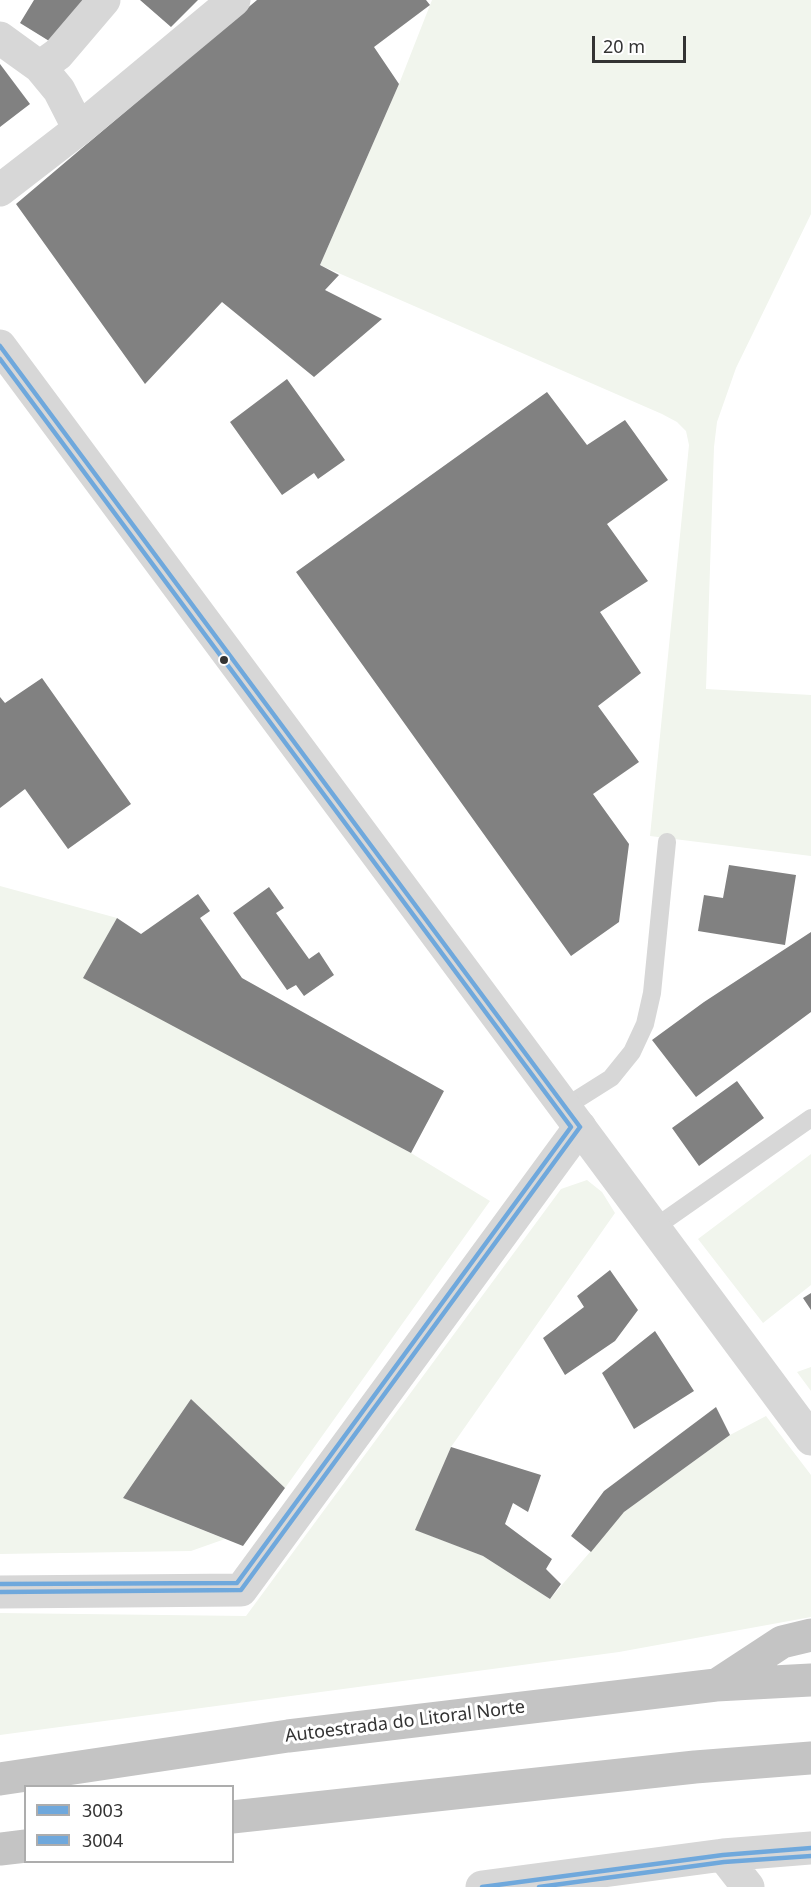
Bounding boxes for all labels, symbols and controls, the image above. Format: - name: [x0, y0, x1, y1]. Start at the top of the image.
- scale bar: [595, 24, 690, 62]
- text: 20 m: [603, 34, 645, 58]
- unlabelled marker: [218, 654, 230, 666]
- street label: Autoestrada do Litoral Norte: [284, 1697, 526, 1747]
- legend: [24, 1785, 234, 1863]
- text: 3003: [82, 1798, 123, 1822]
- text: 3004: [82, 1828, 123, 1852]

